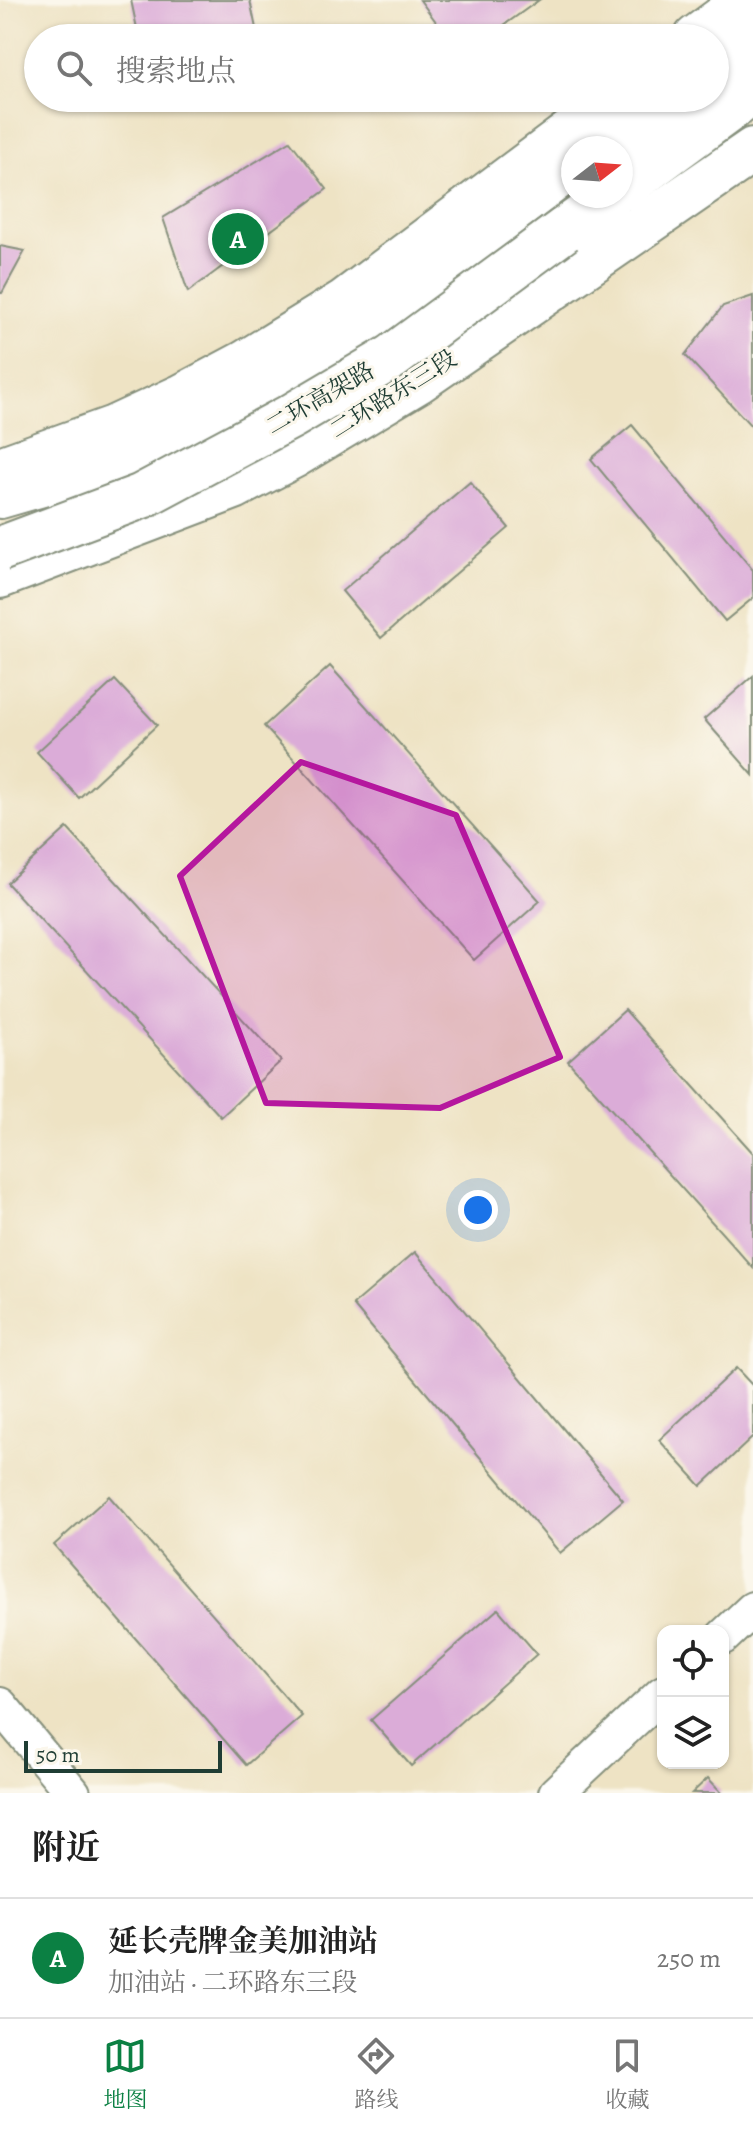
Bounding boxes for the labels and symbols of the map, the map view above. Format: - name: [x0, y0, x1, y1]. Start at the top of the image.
- north arrow: [561, 136, 633, 208]
- pin: A: [212, 209, 264, 269]
- street label: 二环路东三段: [323, 342, 463, 446]
- street label: 二环高架路: [260, 354, 380, 442]
- your location: [458, 1190, 498, 1230]
- scale bar: [24, 1737, 222, 1773]

